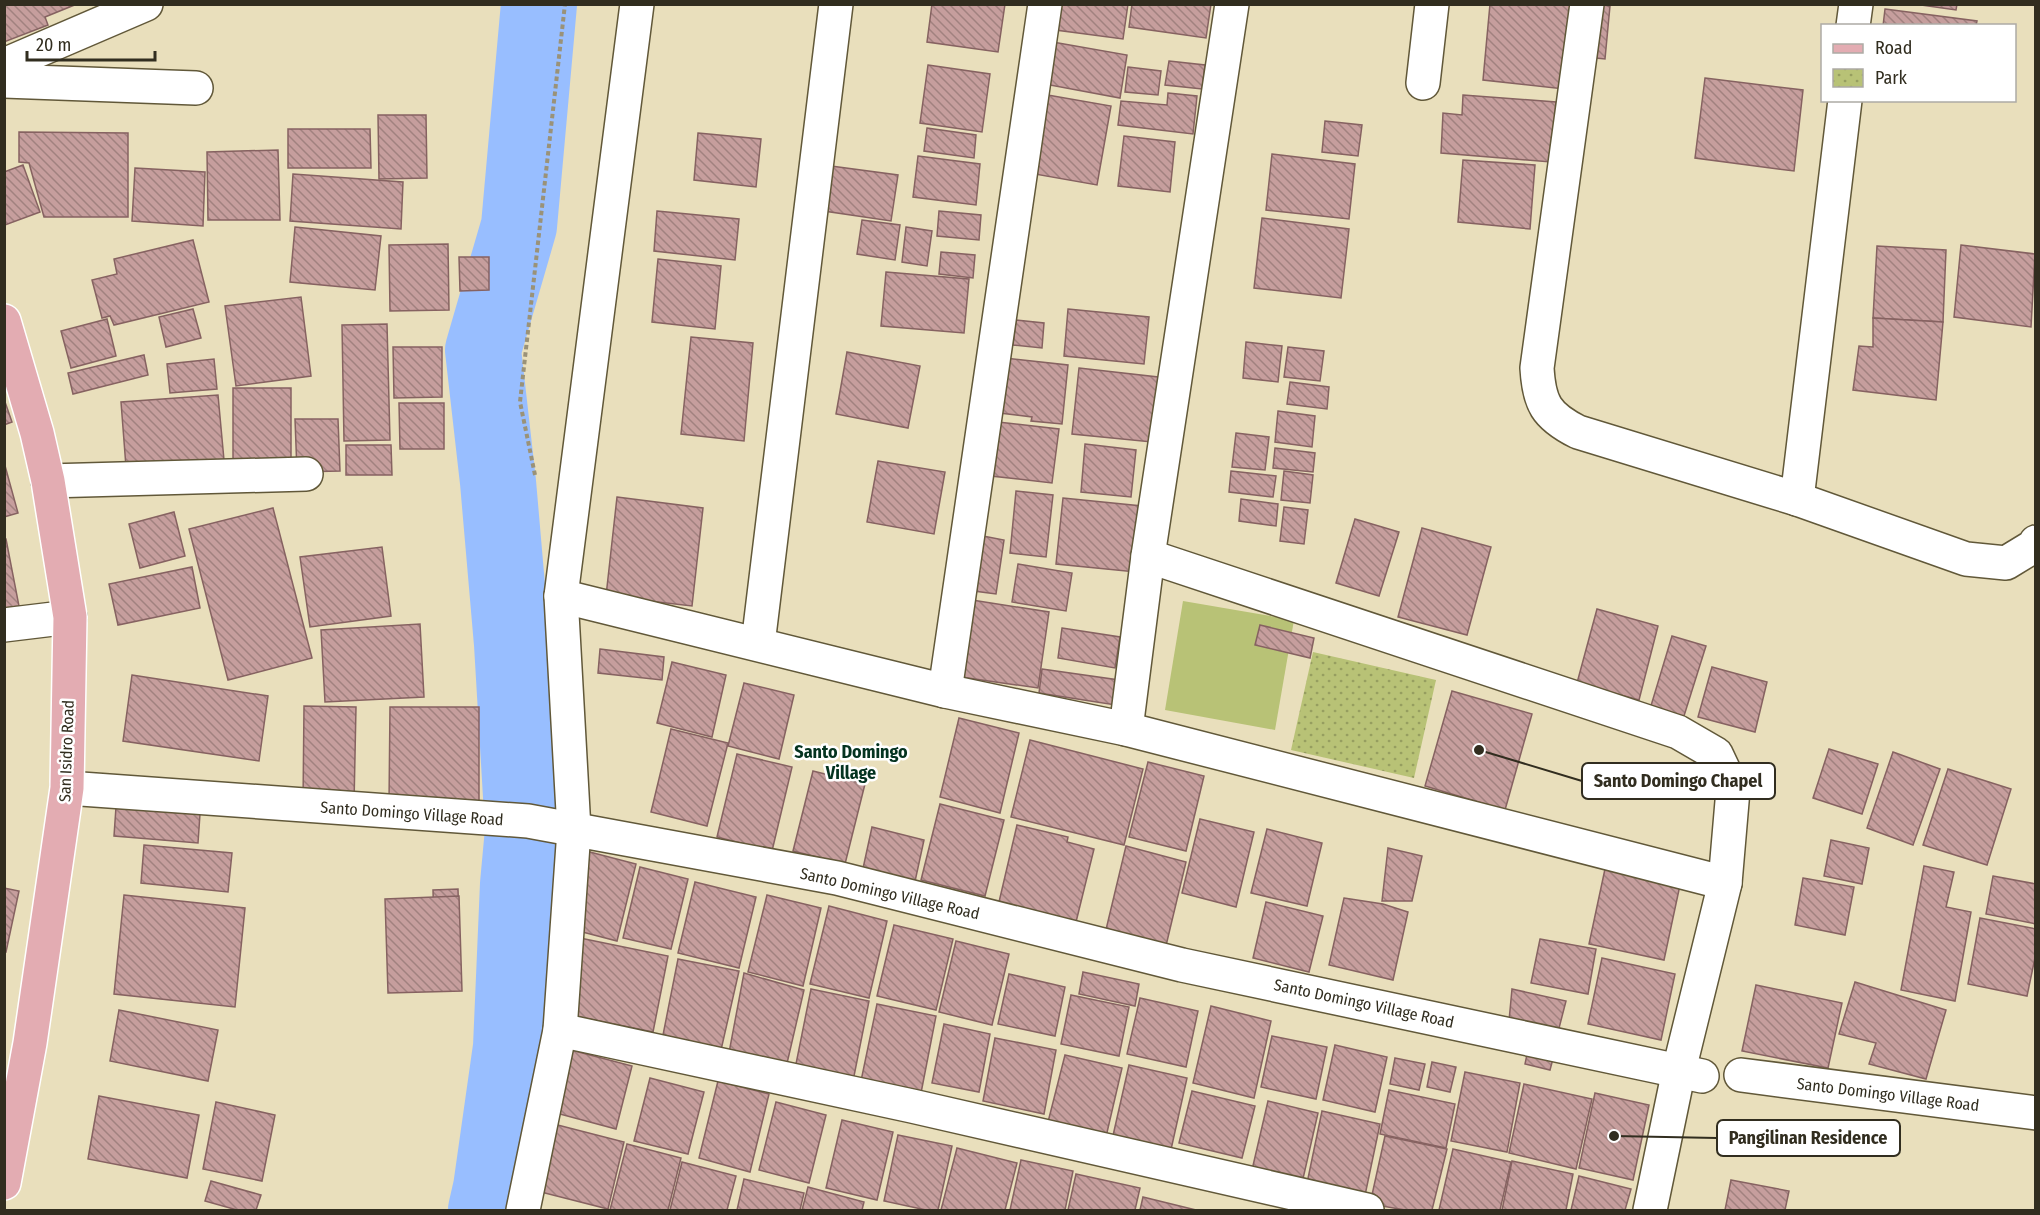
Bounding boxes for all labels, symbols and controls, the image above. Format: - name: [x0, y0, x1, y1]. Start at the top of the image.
- scale bar: [27, 24, 154, 62]
- legend: [1821, 24, 2016, 102]
- text: 20 m: [36, 34, 71, 56]
- text: Road: [1875, 37, 1912, 59]
- text: Park: [1875, 67, 1908, 89]
- street label: San Isidro Road: [55, 700, 78, 802]
- district label: Santo Domingo Village: [794, 741, 908, 784]
- callout: Santo Domingo Chapel: [1582, 763, 1775, 799]
- text: Santo Domingo Chapel: [1594, 770, 1762, 792]
- street label: Santo Domingo Village Road: [320, 798, 504, 829]
- street label: Santo Domingo Village Road: [798, 864, 981, 923]
- street label: Santo Domingo Village Road: [1272, 975, 1456, 1032]
- street label: Santo Domingo Village Road: [1796, 1074, 1980, 1115]
- callout: Pangilinan Residence: [1717, 1120, 1900, 1156]
- text: Pangilinan Residence: [1729, 1127, 1887, 1149]

